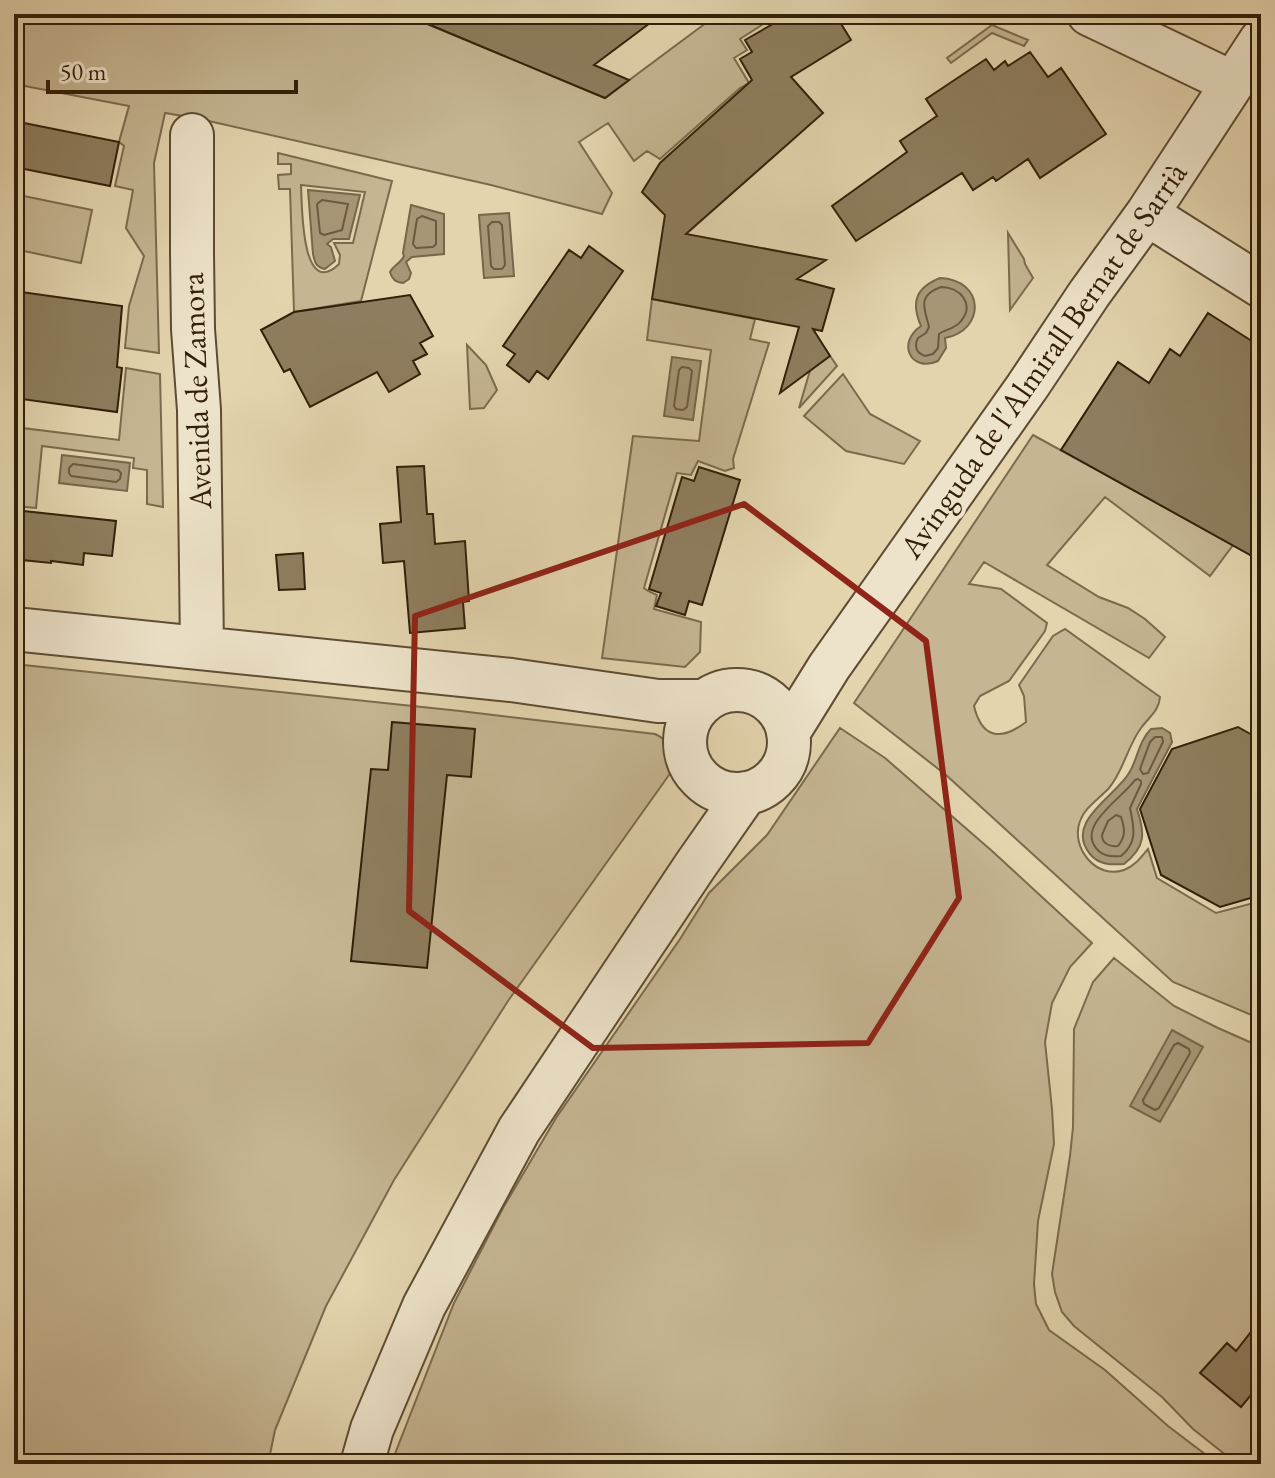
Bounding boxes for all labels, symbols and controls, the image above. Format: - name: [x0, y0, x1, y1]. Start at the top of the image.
- scale bar: [48, 44, 296, 94]
- text: 50 m: [60, 56, 107, 87]
- street label: Avinguda de l'Almirall Bernat de Sarrià: [889, 153, 1196, 567]
- street label: Avenida de Zamora: [171, 272, 221, 511]

